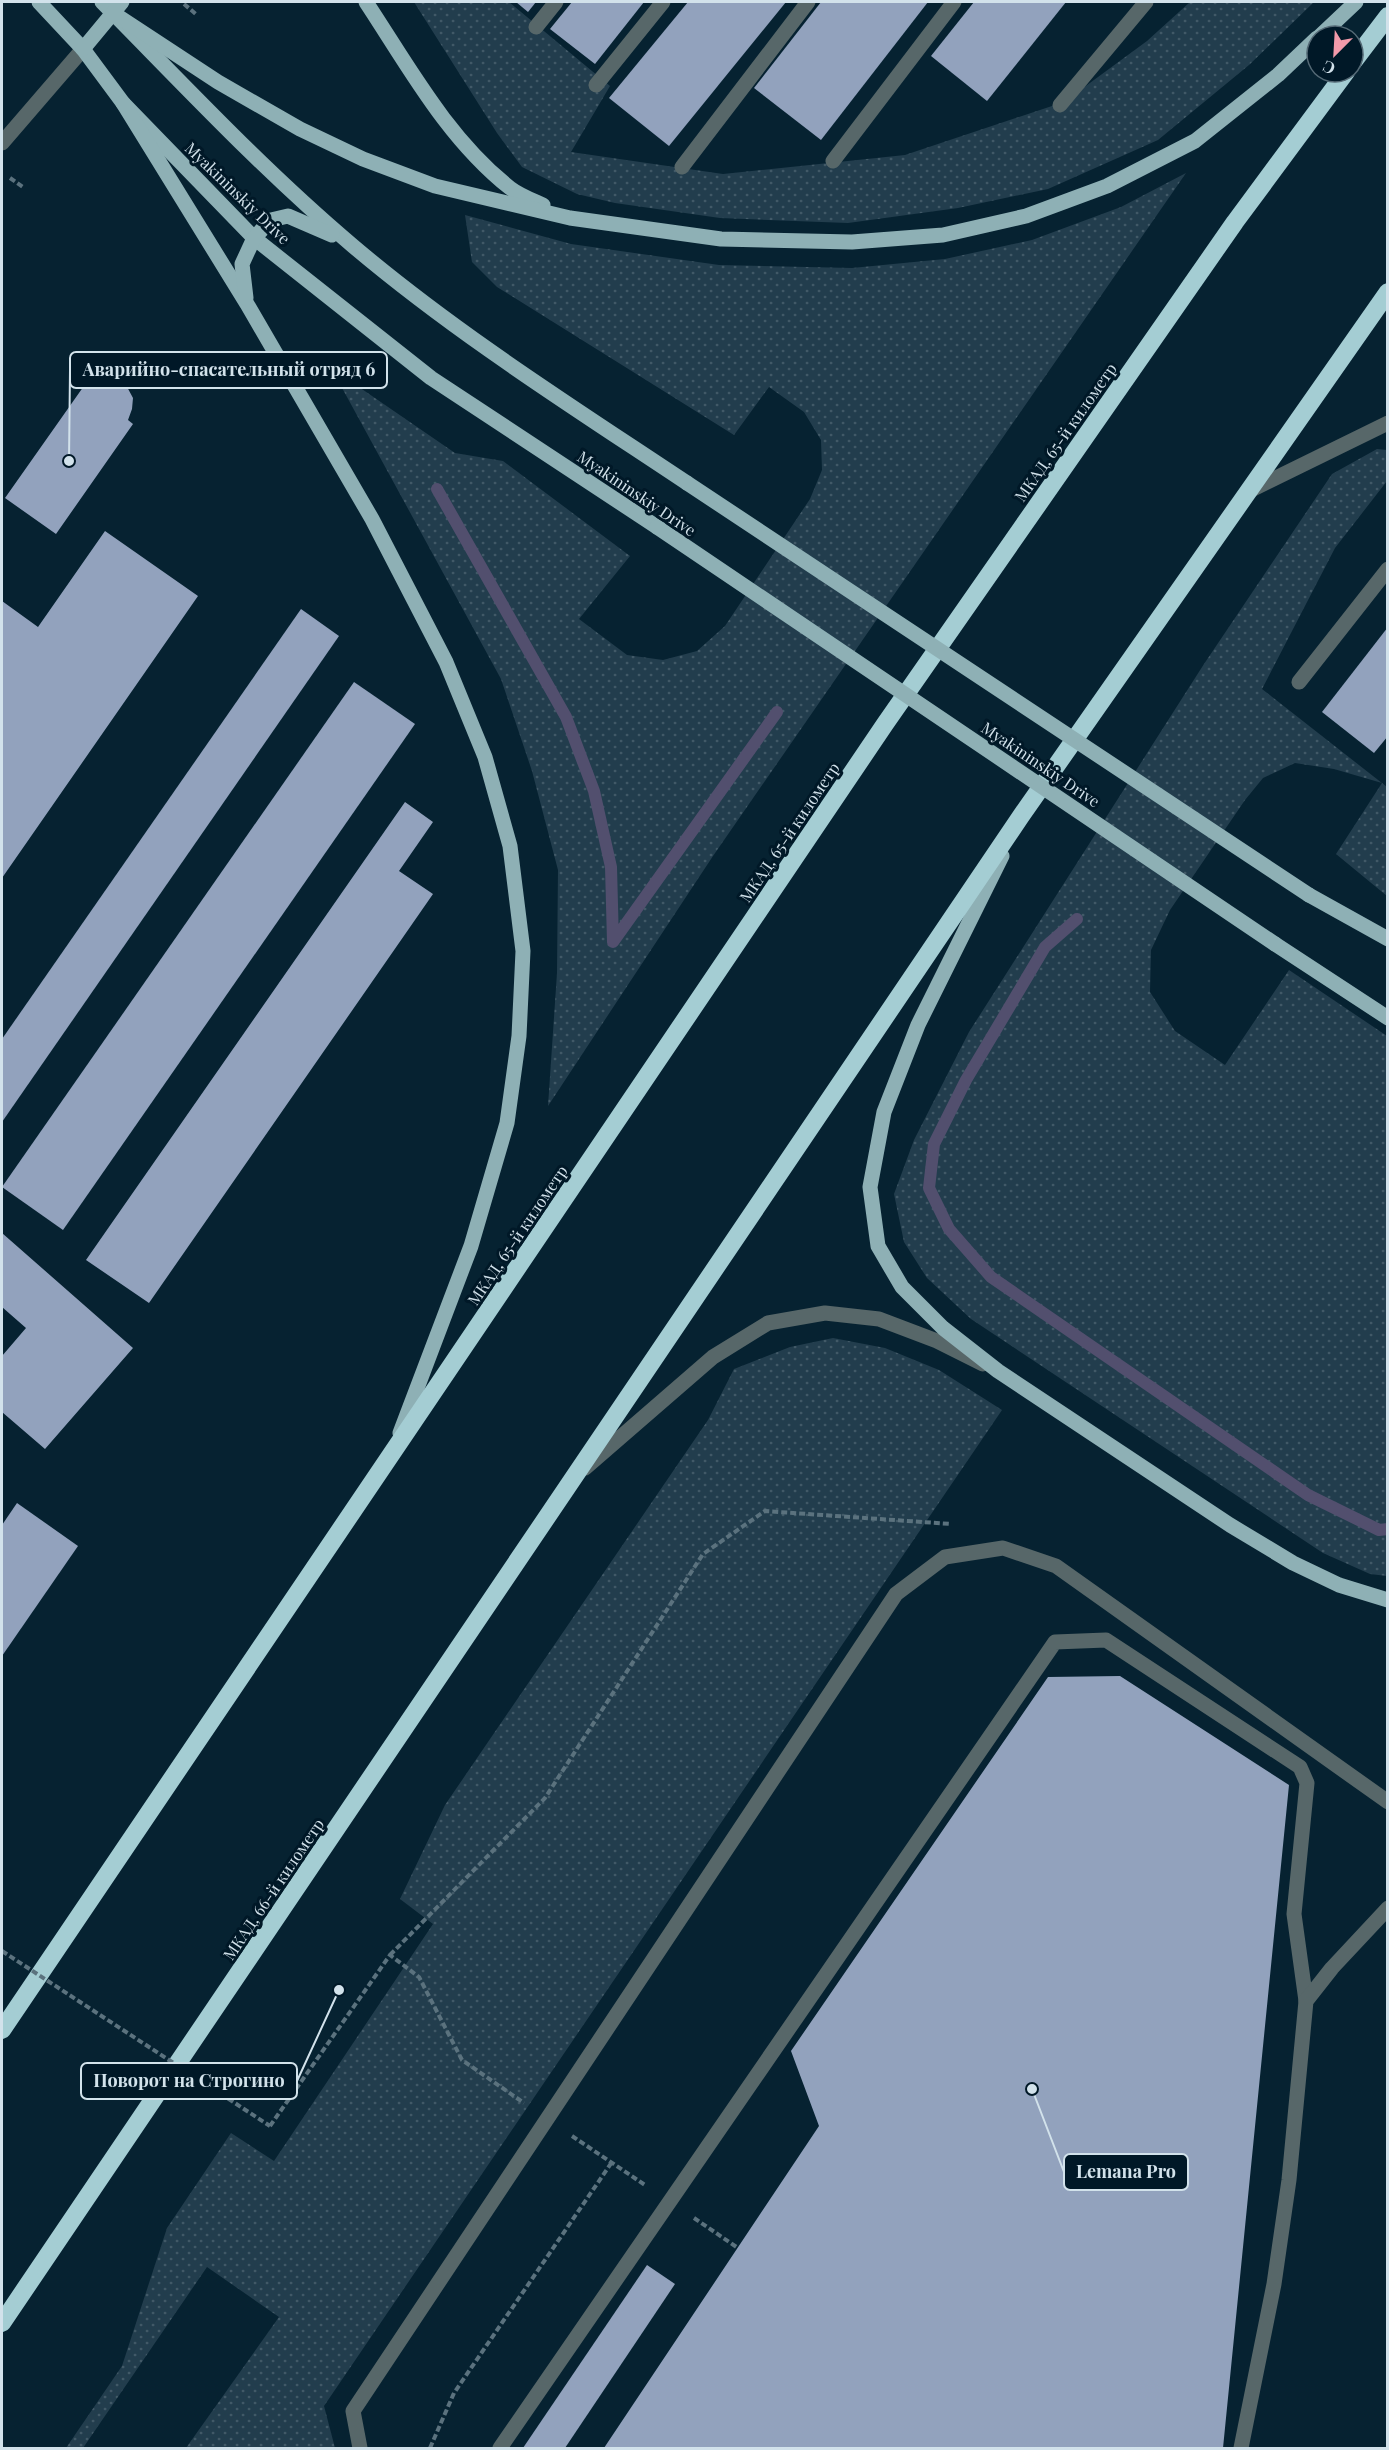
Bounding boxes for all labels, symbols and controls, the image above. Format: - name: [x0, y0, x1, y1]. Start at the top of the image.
- north arrow: [1305, 24, 1365, 84]
- text: С: [1319, 56, 1338, 80]
- street label: Myakininskiy Drive: [181, 137, 295, 249]
- callout: Аварийно-спасательный отряд 6: [70, 352, 387, 388]
- text: Аварийно-спасательный отряд 6: [82, 357, 375, 381]
- street label: МКАД, 65-й километр: [1009, 359, 1121, 505]
- street label: Myakininskiy Drive: [574, 446, 700, 540]
- street label: Myakininskiy Drive: [978, 717, 1104, 811]
- street label: МКАД, 65-й километр: [734, 758, 844, 906]
- street label: МКАД, 65-й километр: [462, 1161, 572, 1309]
- street label: МКАД, 66-й километр: [218, 1814, 328, 1964]
- callout: Поворот на Строгино: [81, 2063, 297, 2099]
- text: Поворот на Строгино: [93, 2068, 285, 2092]
- callout: Lemana Pro: [1064, 2154, 1188, 2190]
- text: Lemana Pro: [1076, 2159, 1176, 2183]

